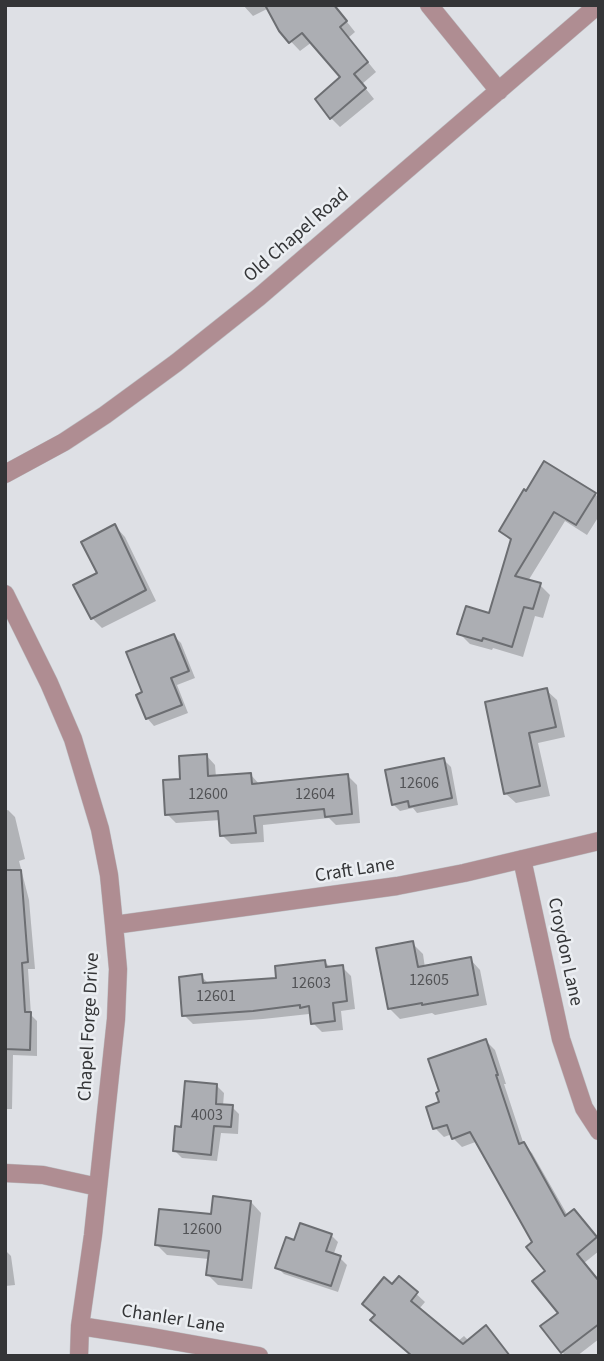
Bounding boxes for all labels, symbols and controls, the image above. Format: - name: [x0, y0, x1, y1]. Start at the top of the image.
- street label: Old Chapel Road: [240, 184, 354, 288]
- house number: 12606: [399, 774, 439, 794]
- house number: 12600: [188, 785, 228, 805]
- house number: 12604: [295, 785, 335, 805]
- street label: Craft Lane: [314, 853, 396, 889]
- street label: Croydon Lane: [541, 896, 587, 1008]
- street label: Chapel Forge Drive: [75, 952, 105, 1102]
- house number: 12605: [409, 971, 449, 991]
- house number: 12603: [291, 974, 331, 994]
- house number: 12601: [196, 987, 236, 1007]
- house number: 4003: [191, 1106, 223, 1126]
- house number: 12600: [182, 1220, 222, 1240]
- street label: Chanler Lane: [120, 1301, 226, 1339]

